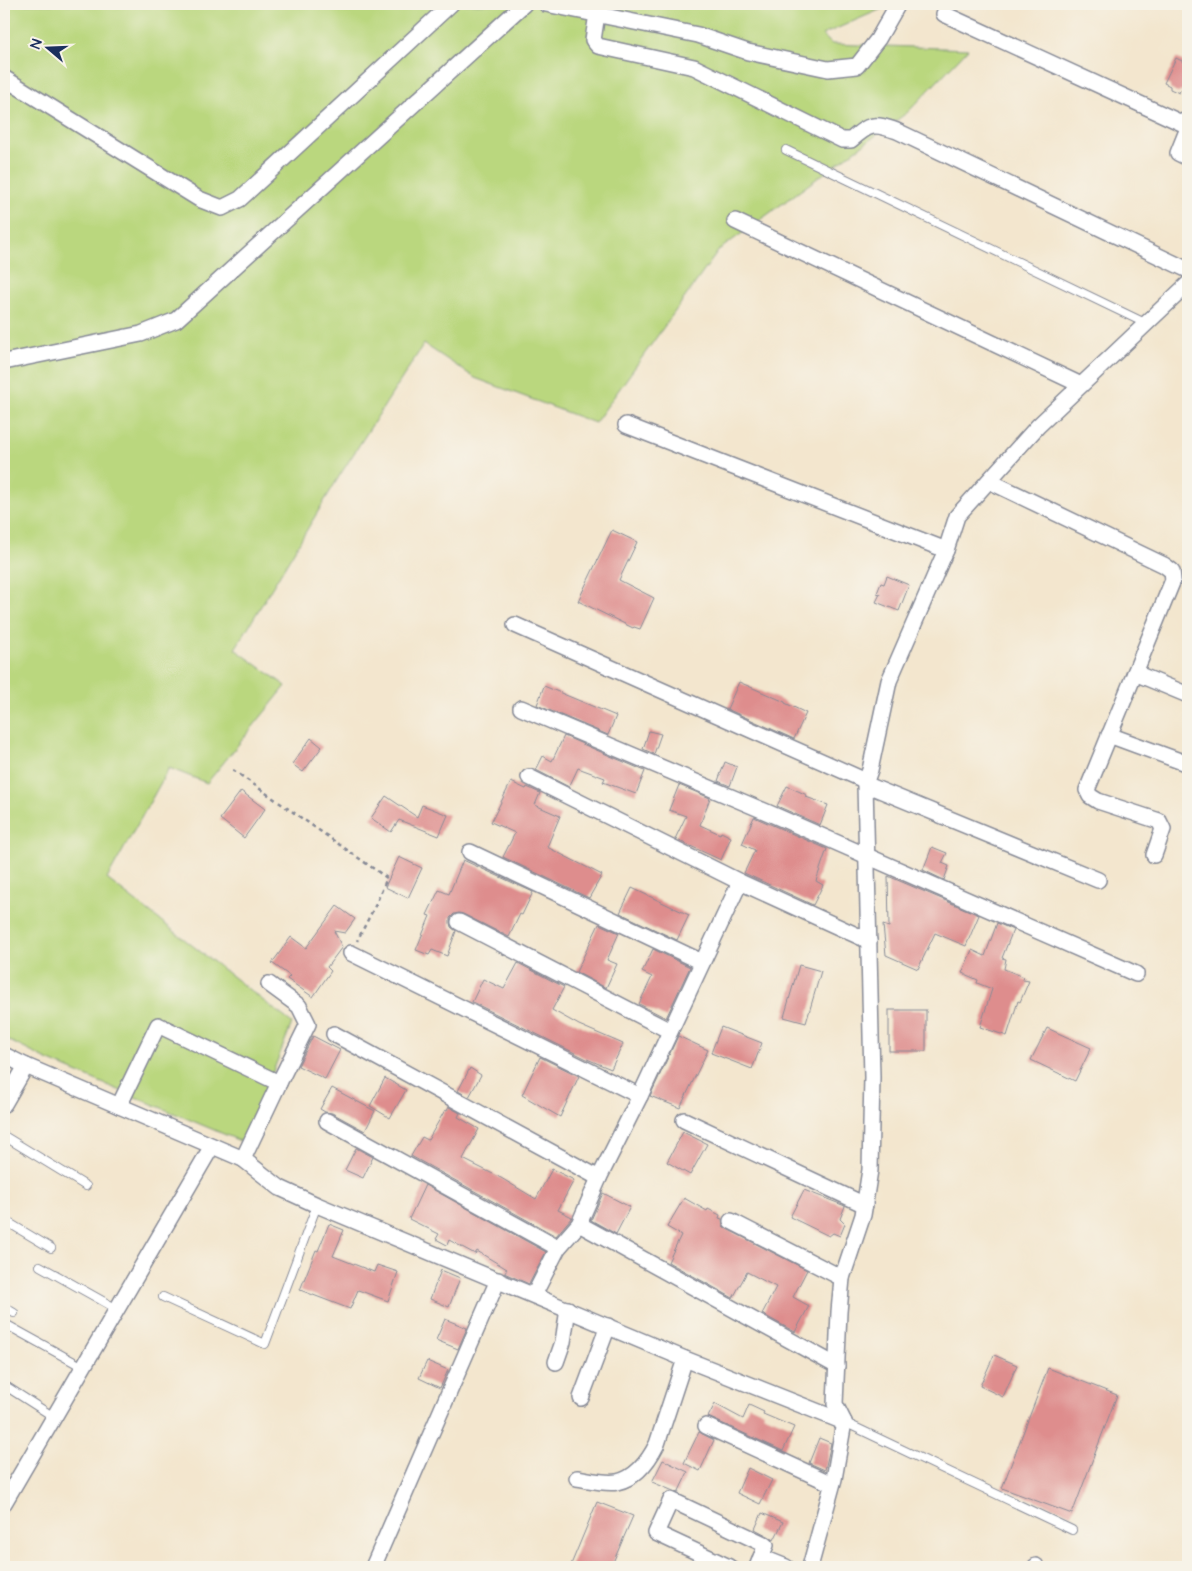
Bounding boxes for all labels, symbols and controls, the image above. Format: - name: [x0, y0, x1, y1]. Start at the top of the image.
- north arrow: [22, 22, 72, 72]
- text: N: [26, 36, 48, 52]

